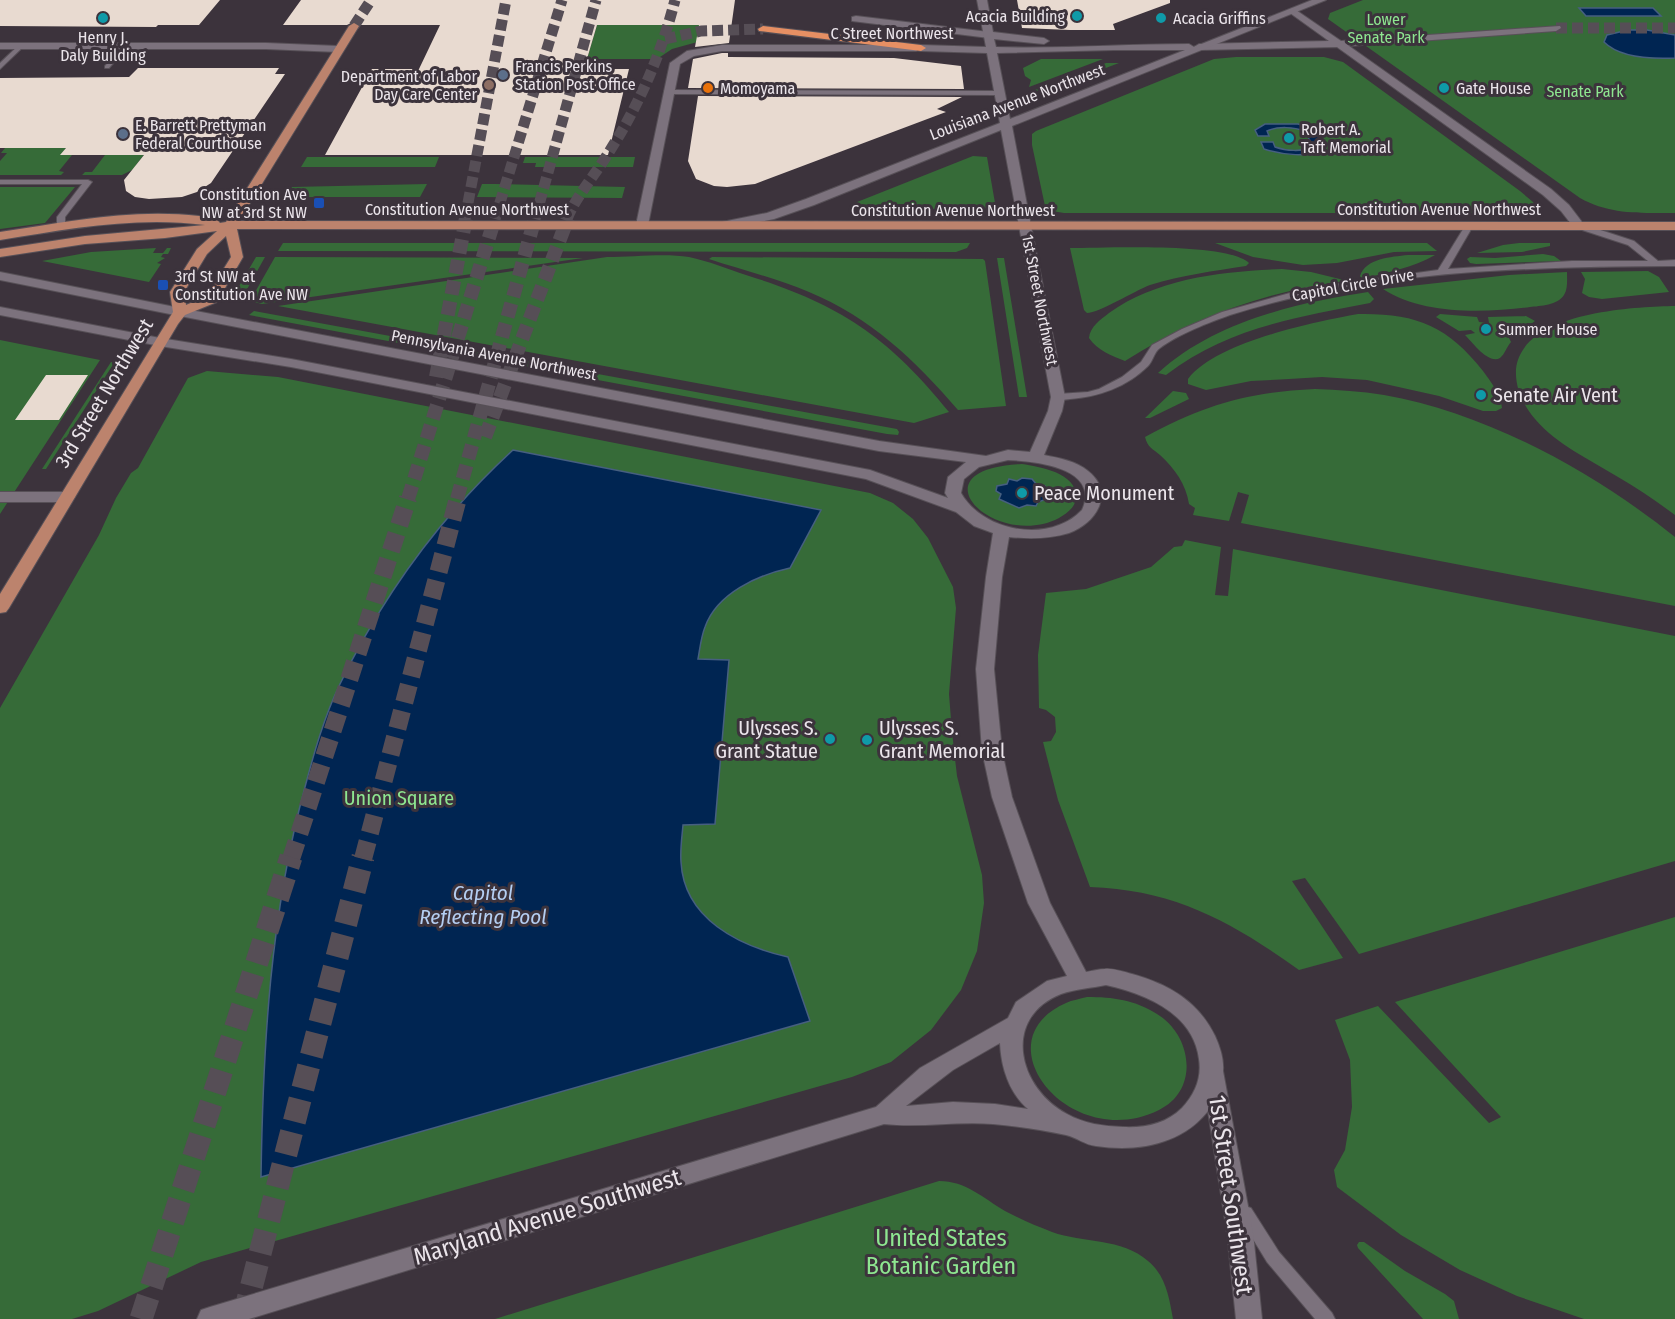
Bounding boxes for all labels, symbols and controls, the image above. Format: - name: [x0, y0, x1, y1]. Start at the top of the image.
- place label: Acacia Building: [966, 7, 1065, 26]
- marker: Acacia Building: [1070, 9, 1084, 23]
- place label: Acacia Griffins: [1173, 9, 1266, 28]
- park label: Lower Senate Park: [1347, 10, 1425, 47]
- marker: Henry J. Daly Building: [96, 11, 110, 25]
- marker: Acacia Griffins: [1154, 11, 1168, 25]
- street label: C Street Northwest: [831, 24, 954, 43]
- place label: Henry J. Daly Building: [60, 28, 146, 65]
- place label: Francis Perkins Station Post Office: [515, 57, 636, 94]
- street label: Louisiana Avenue Northwest: [927, 60, 1108, 144]
- place label: Department of Labor Day Care Center: [341, 67, 477, 104]
- marker: Francis Perkins Station Post Office: [496, 68, 510, 82]
- marker: Department of Labor Day Care Center: [482, 78, 496, 92]
- place label: Momoyama: [720, 79, 796, 98]
- place label: Gate House: [1456, 79, 1531, 98]
- marker: Momoyama: [701, 81, 715, 95]
- marker: Gate House: [1437, 81, 1451, 95]
- park label: Senate Park: [1546, 82, 1624, 101]
- place label: E. Barrett Prettyman Federal Courthouse: [135, 116, 266, 153]
- place label: Robert A. Taft Memorial: [1301, 120, 1391, 157]
- marker: E. Barrett Prettyman Federal Courthouse: [116, 127, 130, 141]
- marker: Robert A. Taft Memorial: [1282, 131, 1296, 145]
- place label: Constitution Ave NW at 3rd St NW: [199, 185, 307, 222]
- marker: Constitution Ave NW at 3rd St NW: [312, 196, 326, 210]
- street label: Constitution Avenue Northwest: [365, 200, 570, 219]
- street label: Constitution Avenue Northwest: [1337, 200, 1542, 219]
- street label: Constitution Avenue Northwest: [851, 201, 1056, 220]
- street label: 1st Street Northwest: [1018, 233, 1062, 368]
- street label: Capitol Circle Drive: [1290, 265, 1416, 305]
- place label: 3rd St NW at Constitution Ave NW: [175, 267, 308, 304]
- marker: 3rd St NW at Constitution Ave NW: [156, 278, 170, 292]
- street label: 3rd Street Northwest: [50, 314, 158, 472]
- place label: Summer House: [1498, 320, 1597, 339]
- marker: Summer House: [1479, 322, 1493, 336]
- street label: Pennsylvania Avenue Northwest: [390, 326, 599, 384]
- place label: Senate Air Vent: [1493, 383, 1618, 407]
- marker: Senate Air Vent: [1474, 388, 1488, 402]
- place label: Peace Monument: [1034, 481, 1175, 505]
- marker: Peace Monument: [1015, 486, 1029, 500]
- place label: Ulysses S. Grant Statue: [716, 716, 818, 763]
- place label: Ulysses S. Grant Memorial: [879, 716, 1005, 763]
- marker: Ulysses S. Grant Statue: [823, 732, 837, 746]
- marker: Ulysses S. Grant Memorial: [860, 733, 874, 747]
- park label: Union Square: [344, 786, 454, 810]
- water label: Capitol Reflecting Pool: [419, 880, 547, 930]
- street label: 1st Street Southwest: [1203, 1094, 1259, 1297]
- street label: Maryland Avenue Southwest: [410, 1163, 684, 1271]
- park label: United States Botanic Garden: [866, 1224, 1016, 1280]

